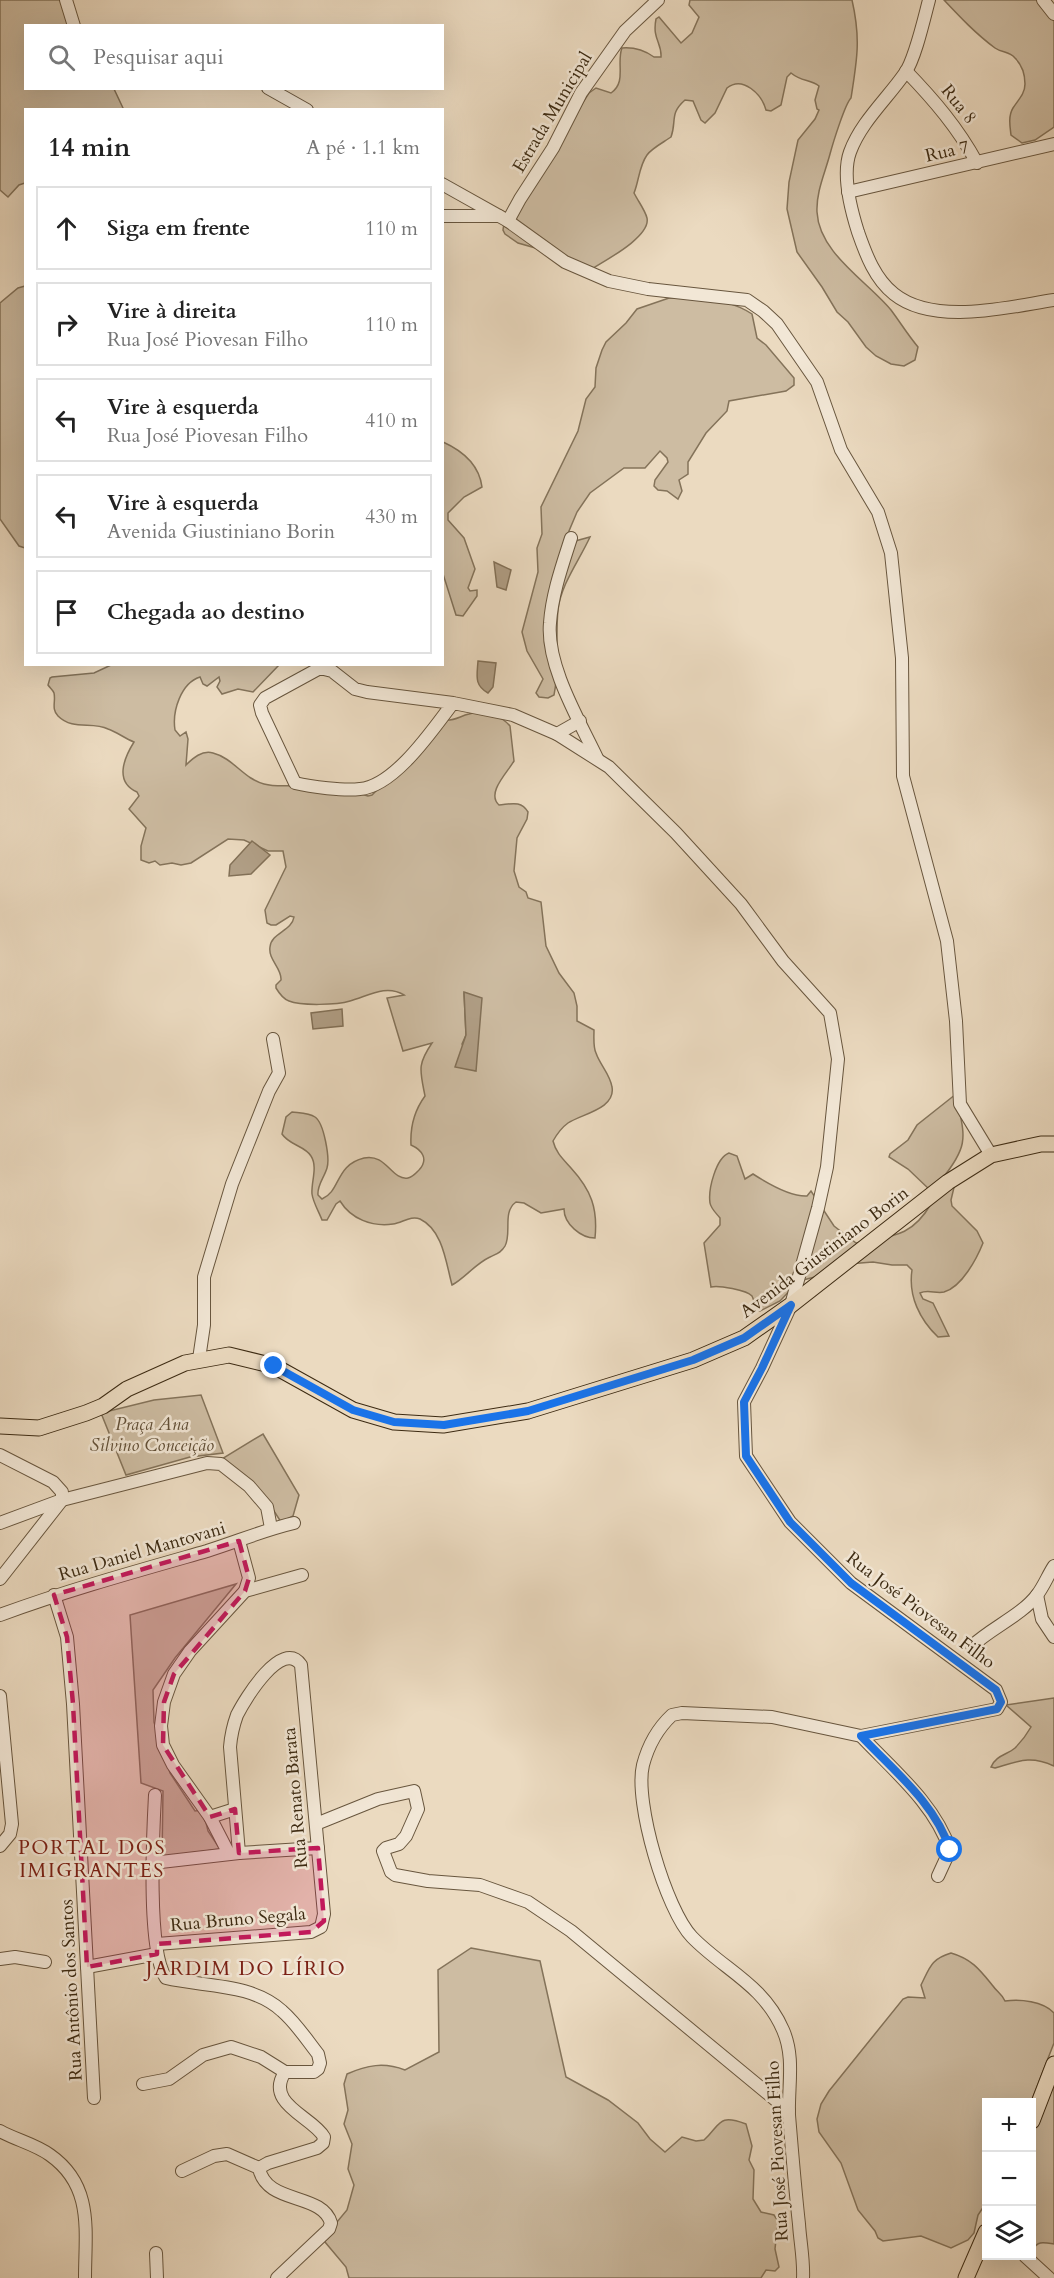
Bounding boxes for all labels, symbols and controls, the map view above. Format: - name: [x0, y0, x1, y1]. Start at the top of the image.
- search box: [24, 24, 444, 90]
- icon: search: [45, 41, 78, 74]
- text: Pesquisar aqui: [93, 42, 224, 72]
- street label: Estrada Municipal: [507, 47, 599, 177]
- street label: Rua 8: [935, 79, 982, 129]
- text: 14 min: [48, 130, 131, 165]
- text: A pé · 1.1 km: [306, 134, 420, 161]
- street label: Rua 7: [923, 134, 971, 169]
- icon: ahead: [50, 212, 83, 245]
- text: Siga em frente: [107, 213, 250, 243]
- text: 110 m: [365, 215, 418, 242]
- text: Vire à direita: [107, 296, 237, 326]
- icon: right: [50, 308, 83, 341]
- text: 110 m: [365, 311, 418, 338]
- text: Rua José Piovesan Filho: [107, 326, 308, 353]
- text: Vire à esquerda: [107, 392, 259, 422]
- icon: left: [50, 404, 83, 437]
- text: 410 m: [365, 407, 418, 434]
- text: Rua José Piovesan Filho: [107, 422, 308, 449]
- text: Vire à esquerda: [107, 488, 259, 518]
- icon: left: [50, 500, 83, 533]
- text: 430 m: [365, 503, 418, 530]
- text: Avenida Giustiniano Borin: [107, 518, 335, 545]
- icon: arrive: [50, 596, 83, 629]
- text: Chegada ao destino: [107, 597, 305, 627]
- street label: Avenida Giustiniano Borin: [735, 1180, 914, 1324]
- route end: [260, 1352, 286, 1378]
- park label: Praça Ana Silvino Conceição: [90, 1412, 214, 1458]
- street label: Rua Daniel Mantovani: [56, 1516, 229, 1587]
- street label: Rua José Piovesan Filho: [841, 1546, 1001, 1675]
- street label: Rua Renato Barata: [277, 1726, 314, 1870]
- district label: PORTAL DOS IMIGRANTES: [18, 1834, 166, 1884]
- route start: [936, 1836, 962, 1862]
- street label: Rua Antônio dos Santos: [54, 1898, 89, 2081]
- street label: Rua Bruno Segala: [169, 1901, 307, 1938]
- district label: JARDIM DO LÍRIO: [143, 1955, 346, 1982]
- street label: Rua José Piovesan Filho: [760, 2060, 795, 2242]
- map controls: [982, 2098, 1036, 2260]
- button: +: [982, 2098, 1036, 2152]
- button: −: [982, 2152, 1036, 2206]
- button: layers: [982, 2206, 1036, 2260]

